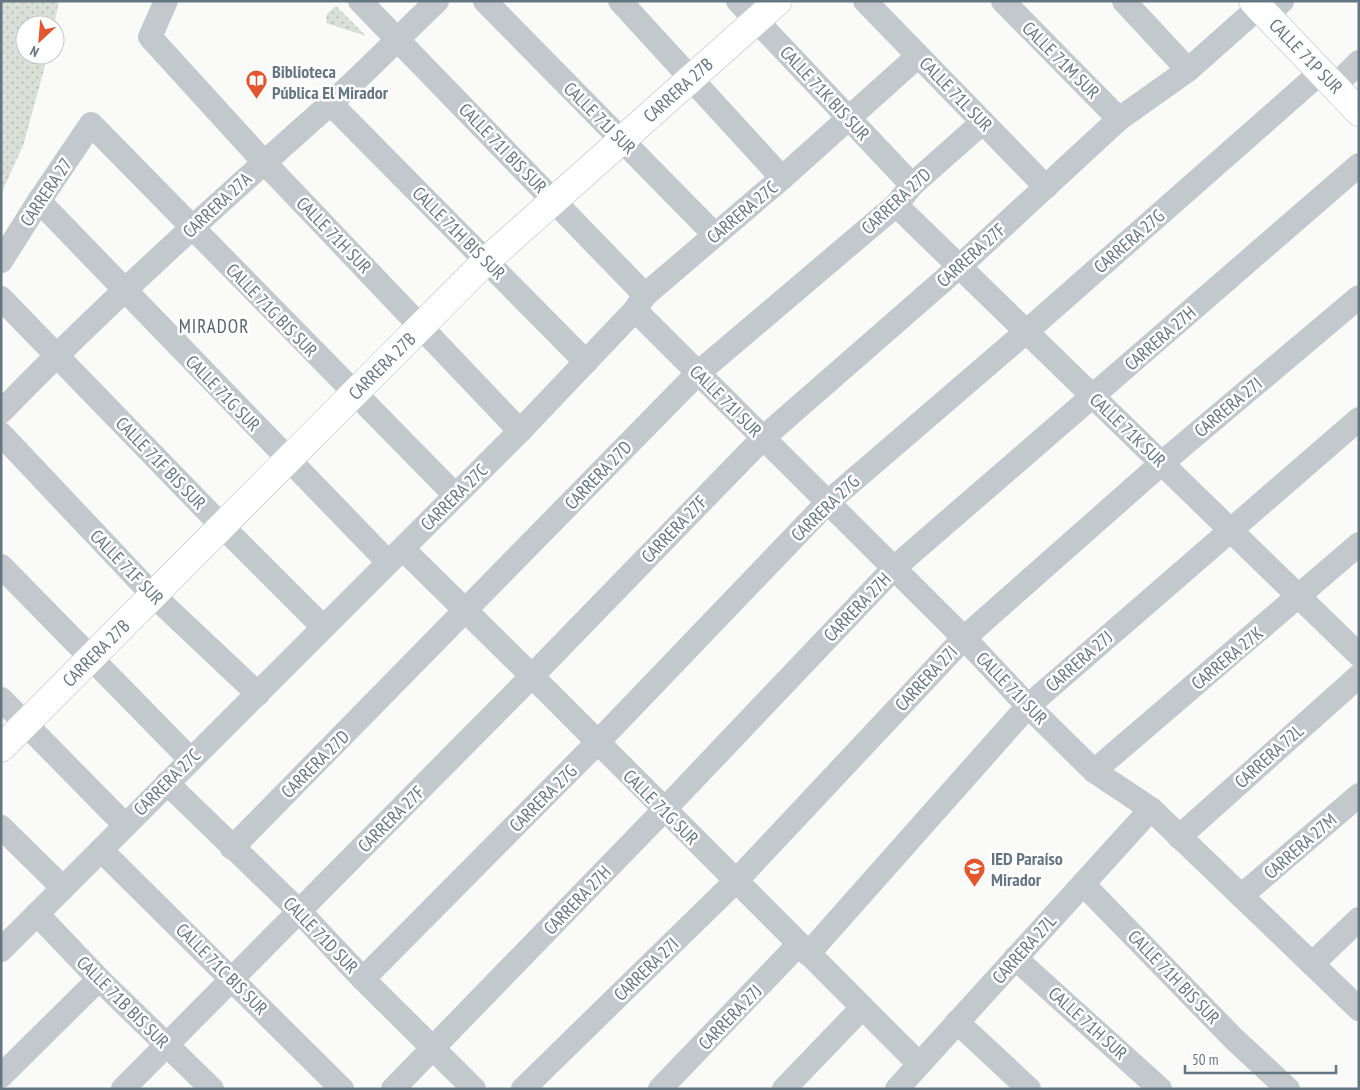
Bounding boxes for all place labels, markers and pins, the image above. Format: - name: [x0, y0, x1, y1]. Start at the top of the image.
- place label: Biblioteca Pública El Mirador: [272, 60, 389, 104]
- library icon: Biblioteca Pública El Mirador: [244, 69, 268, 100]
- place label: IED Paraíso Mirador: [991, 847, 1063, 891]
- school or university icon: IED Paraíso Mirador: [963, 856, 987, 887]

